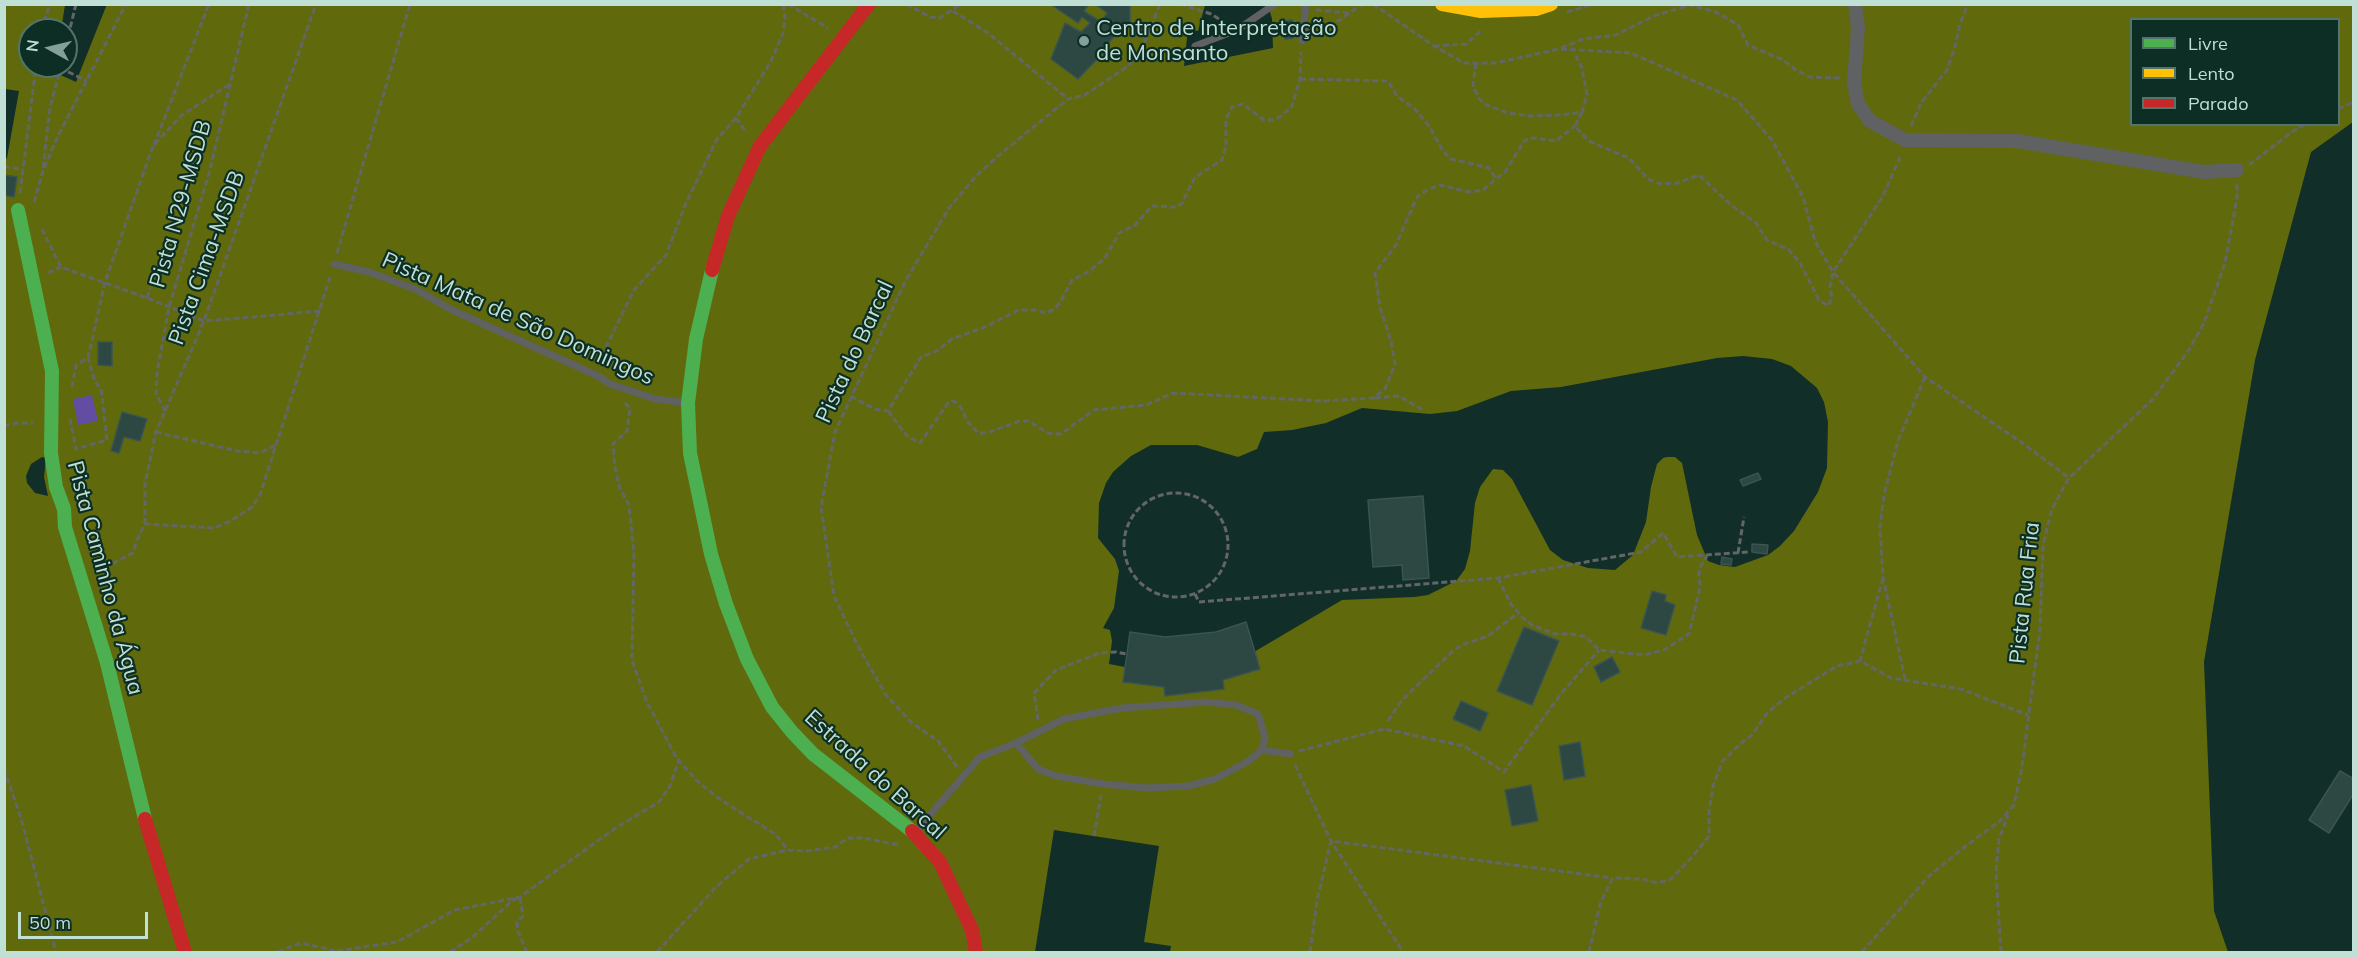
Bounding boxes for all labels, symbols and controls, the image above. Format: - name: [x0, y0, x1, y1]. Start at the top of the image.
- place label: Centro de Interpretação de Monsanto: [1096, 15, 1337, 66]
- north arrow: [18, 18, 78, 78]
- legend: [2130, 18, 2340, 126]
- text: Livre: [2188, 32, 2228, 55]
- marker: Centro de Interpretação de Monsanto: [1077, 34, 1091, 48]
- text: N: [21, 38, 43, 53]
- text: Lento: [2188, 62, 2235, 85]
- text: Parado: [2188, 92, 2248, 115]
- street label: Pista N29-MSDB: [144, 117, 218, 291]
- street label: Pista Cima-MSDB: [163, 167, 251, 349]
- street label: Pista Mata de São Domingos: [378, 247, 658, 391]
- street label: Pista do Barcal: [811, 277, 899, 427]
- street label: Pista Caminho da Água: [61, 458, 149, 698]
- street label: Pista Rua Fria: [2004, 521, 2046, 665]
- street label: Estrada do Barcal: [799, 705, 951, 845]
- scale bar: [21, 900, 152, 938]
- text: 50 m: [29, 911, 71, 934]

